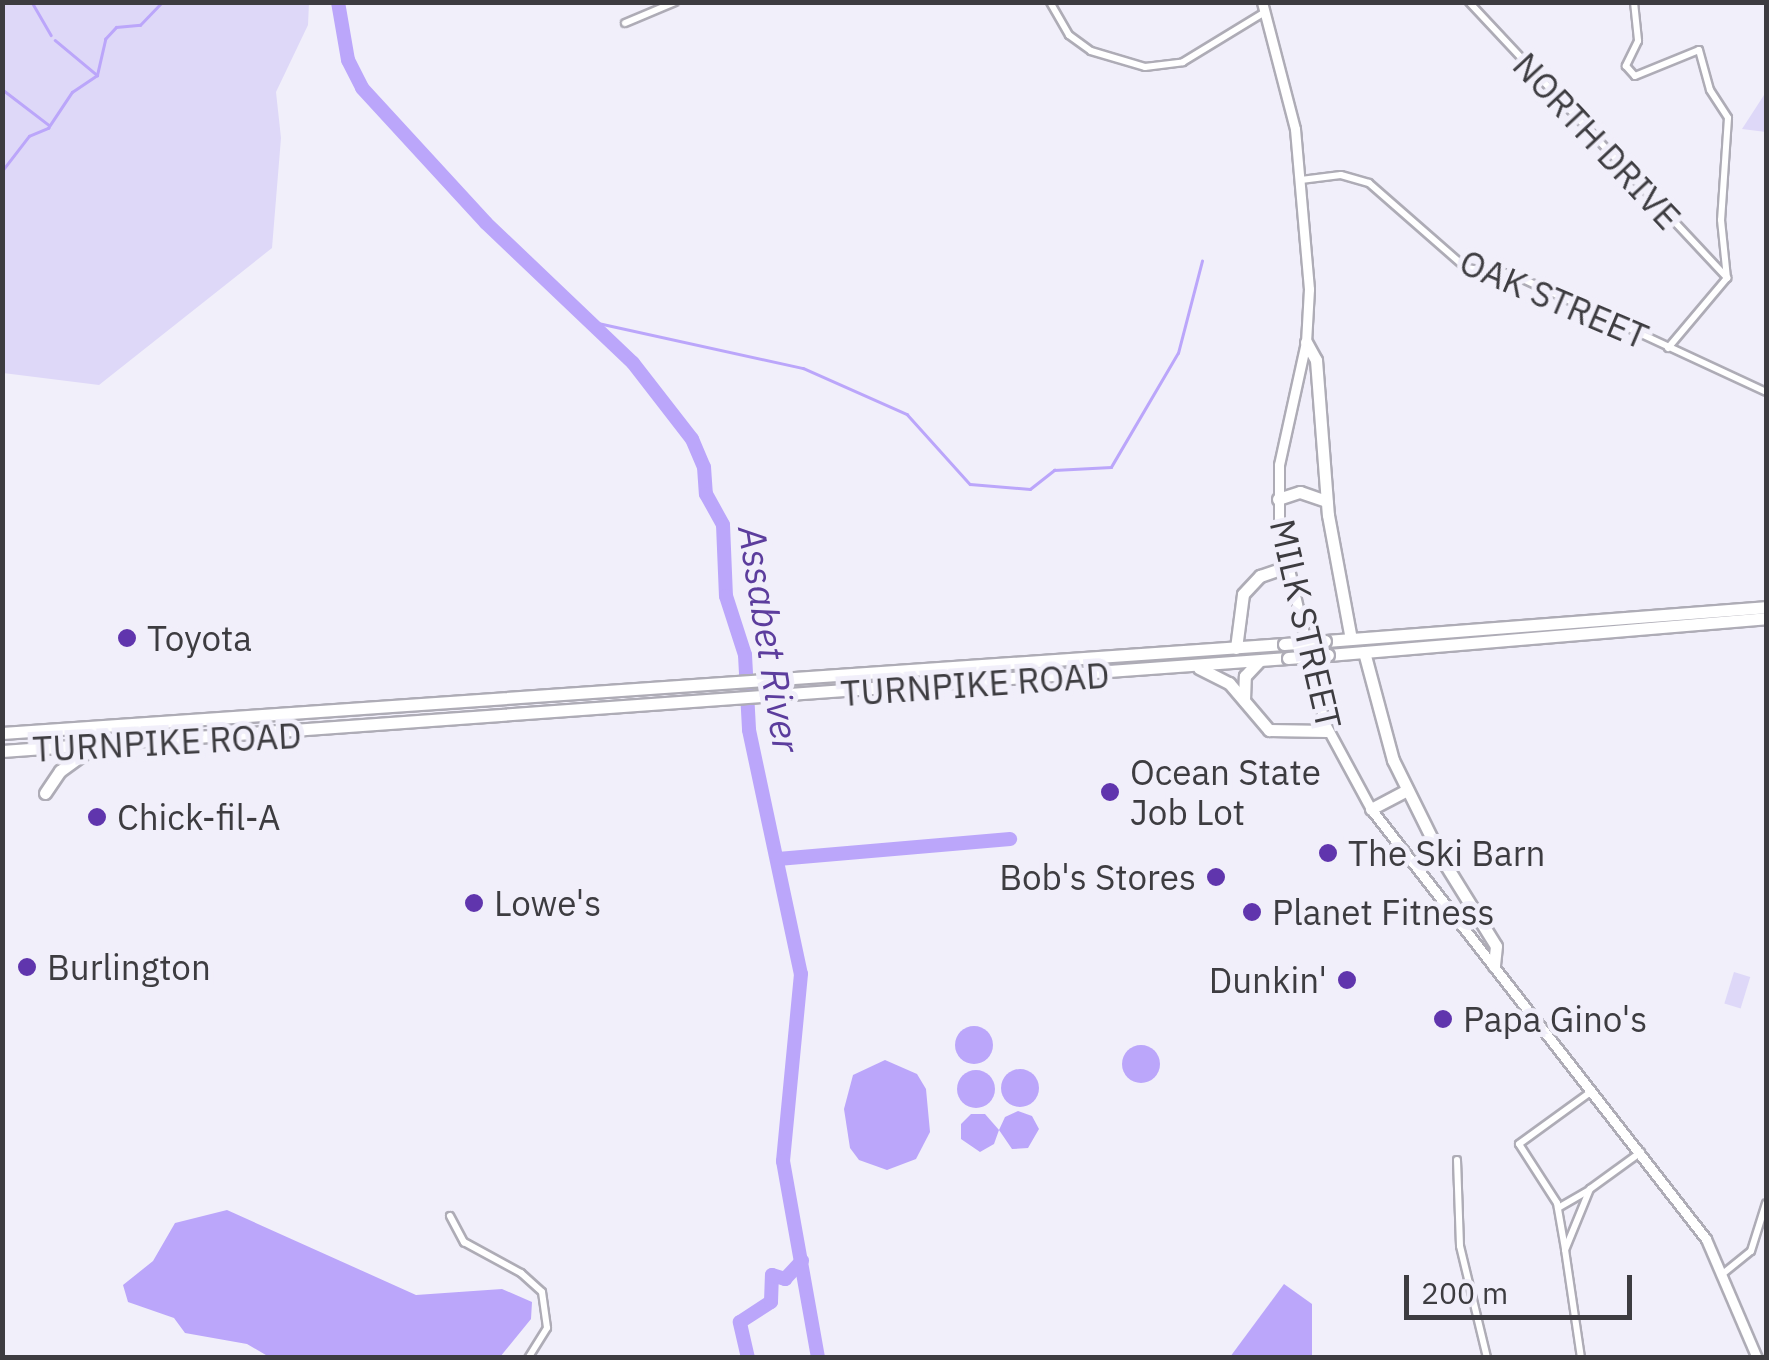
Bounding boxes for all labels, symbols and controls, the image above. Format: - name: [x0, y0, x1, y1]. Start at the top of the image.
- street label: NORTH DRIVE: [1505, 44, 1689, 238]
- street label: OAK STREET: [1454, 241, 1654, 357]
- street label: MILK STREET: [1262, 515, 1350, 733]
- water label: Assabet River: [730, 522, 810, 756]
- place label: Toyota: [147, 617, 252, 659]
- marker: Toyota: [116, 627, 138, 649]
- street label: TURNPIKE ROAD: [839, 654, 1111, 714]
- street label: TURNPIKE ROAD: [31, 714, 303, 770]
- place label: Ocean State Job Lot: [1130, 751, 1321, 833]
- marker: Ocean State Job Lot: [1099, 781, 1121, 803]
- place label: Chick-fil-A: [117, 796, 281, 838]
- marker: Chick-fil-A: [86, 806, 108, 828]
- place label: The Ski Barn: [1348, 832, 1545, 874]
- marker: The Ski Barn: [1317, 842, 1339, 864]
- place label: Bob's Stores: [999, 856, 1196, 898]
- marker: Bob's Stores: [1205, 866, 1227, 888]
- place label: Lowe's: [494, 882, 601, 924]
- place label: Planet Fitness: [1272, 891, 1495, 933]
- marker: Lowe's: [463, 892, 485, 914]
- marker: Planet Fitness: [1241, 901, 1263, 923]
- place label: Burlington: [47, 946, 211, 988]
- marker: Burlington: [16, 956, 38, 978]
- place label: Dunkin': [1209, 959, 1327, 1001]
- marker: Dunkin': [1336, 969, 1358, 991]
- place label: Papa Gino's: [1463, 998, 1647, 1040]
- marker: Papa Gino's: [1432, 1008, 1454, 1030]
- scale bar: [1409, 1255, 1636, 1317]
- text: 200 m: [1421, 1273, 1508, 1312]

